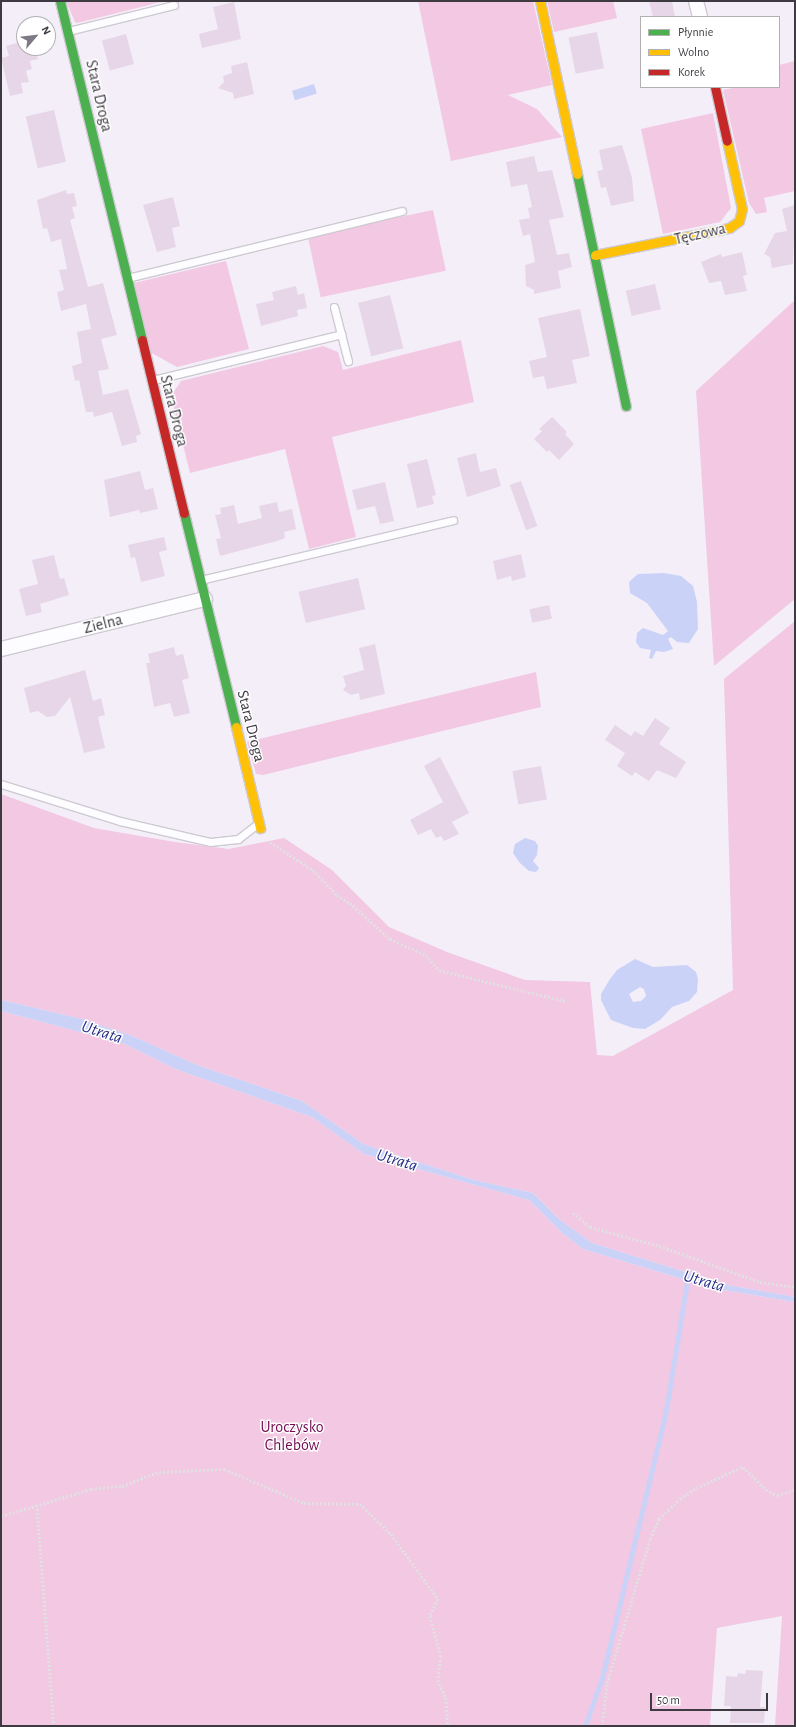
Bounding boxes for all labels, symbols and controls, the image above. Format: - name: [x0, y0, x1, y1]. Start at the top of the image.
- north arrow: [16, 16, 56, 56]
- legend: [640, 16, 780, 88]
- text: N: [40, 25, 53, 37]
- text: Płynnie: [678, 26, 713, 38]
- text: Wolno: [678, 46, 709, 58]
- street label: Stara Droga: [81, 58, 117, 134]
- text: Korek: [678, 66, 705, 78]
- street label: Tęczowa: [672, 219, 728, 249]
- street label: Stara Droga: [156, 373, 192, 449]
- street label: Zielna: [82, 610, 124, 638]
- street label: Stara Droga: [233, 688, 269, 764]
- water label: Utrata: [79, 1016, 125, 1048]
- water label: Utrata: [374, 1144, 420, 1176]
- water label: Utrata: [681, 1265, 727, 1297]
- park label: Uroczysko Chlebów: [260, 1417, 324, 1455]
- scale bar: [652, 1685, 770, 1711]
- text: 50 m: [657, 1694, 680, 1706]

